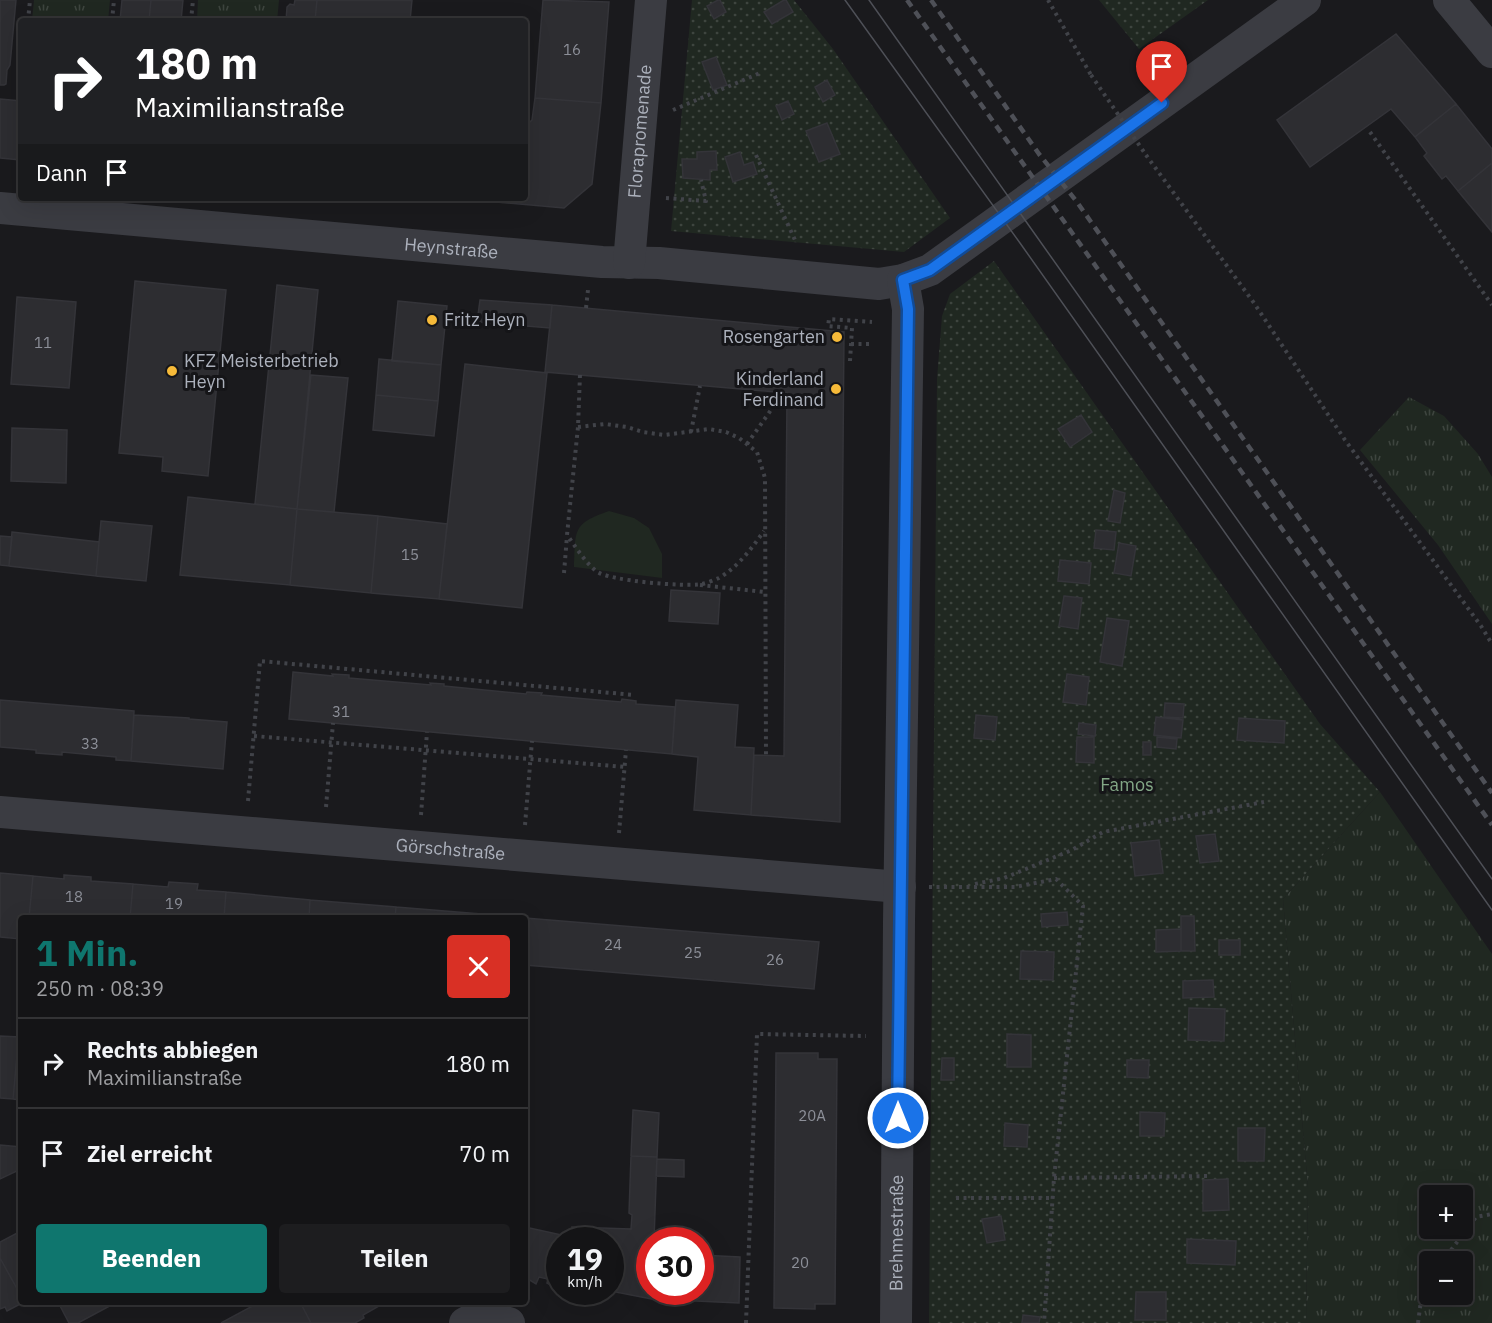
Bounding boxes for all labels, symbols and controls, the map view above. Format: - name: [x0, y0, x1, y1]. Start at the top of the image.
- text: 180 m: [135, 36, 258, 91]
- house number: 16: [563, 40, 581, 59]
- pin: [1136, 41, 1187, 103]
- icon: right: [36, 42, 114, 120]
- icon: arrive: [1145, 50, 1178, 83]
- street label: Florapromenade: [622, 64, 657, 199]
- text: Maximilianstraße: [135, 89, 345, 124]
- icon: arrive: [100, 156, 133, 189]
- text: Dann: [36, 158, 88, 187]
- street label: Heynstraße: [403, 232, 499, 264]
- place label: Fritz Heyn: [444, 308, 525, 331]
- marker: Fritz Heyn: [425, 313, 439, 327]
- place label: Rosengarten: [723, 325, 825, 348]
- marker: Rosengarten: [830, 330, 844, 344]
- house number: 11: [34, 333, 52, 352]
- place label: KFZ Meisterbetrieb Heyn: [184, 349, 339, 393]
- marker: KFZ Meisterbetrieb Heyn: [165, 364, 179, 378]
- place label: Kinderland Ferdinand: [736, 367, 824, 411]
- marker: Kinderland Ferdinand: [829, 382, 843, 396]
- house number: 15: [401, 545, 419, 564]
- house number: 31: [332, 702, 350, 721]
- house number: 33: [81, 734, 99, 753]
- park label: Famos: [1100, 773, 1154, 796]
- street label: Görschstraße: [395, 833, 506, 865]
- house number: 18: [65, 887, 83, 906]
- house number: 19: [165, 894, 183, 913]
- text: 1 Min.: [36, 929, 139, 976]
- button: close: [447, 935, 510, 998]
- house number: 24: [604, 935, 622, 954]
- house number: 25: [684, 943, 702, 962]
- house number: 26: [766, 950, 784, 969]
- text: 250 m · 08:39: [36, 975, 164, 1002]
- text: Rechts abbiegen: [87, 1035, 258, 1064]
- icon: right: [36, 1047, 69, 1080]
- text: 180 m: [446, 1049, 510, 1078]
- text: Maximilianstraße: [87, 1064, 242, 1091]
- position arrow: [866, 1086, 930, 1150]
- house number: 20A: [798, 1106, 826, 1125]
- icon: arrive: [36, 1137, 69, 1170]
- text: Ziel erreicht: [87, 1139, 212, 1168]
- text: 70 m: [459, 1139, 510, 1168]
- street label: Brehmestraße: [884, 1175, 908, 1291]
- map controls: [1419, 1185, 1473, 1305]
- button: +: [1419, 1185, 1473, 1239]
- button: Beenden: [36, 1224, 267, 1293]
- button: Teilen: [279, 1224, 510, 1293]
- speed limit sign: 30: [636, 1227, 714, 1305]
- text: 19: [567, 1239, 603, 1278]
- button: −: [1419, 1251, 1473, 1305]
- house number: 20: [791, 1253, 809, 1272]
- text: km/h: [567, 1272, 603, 1291]

